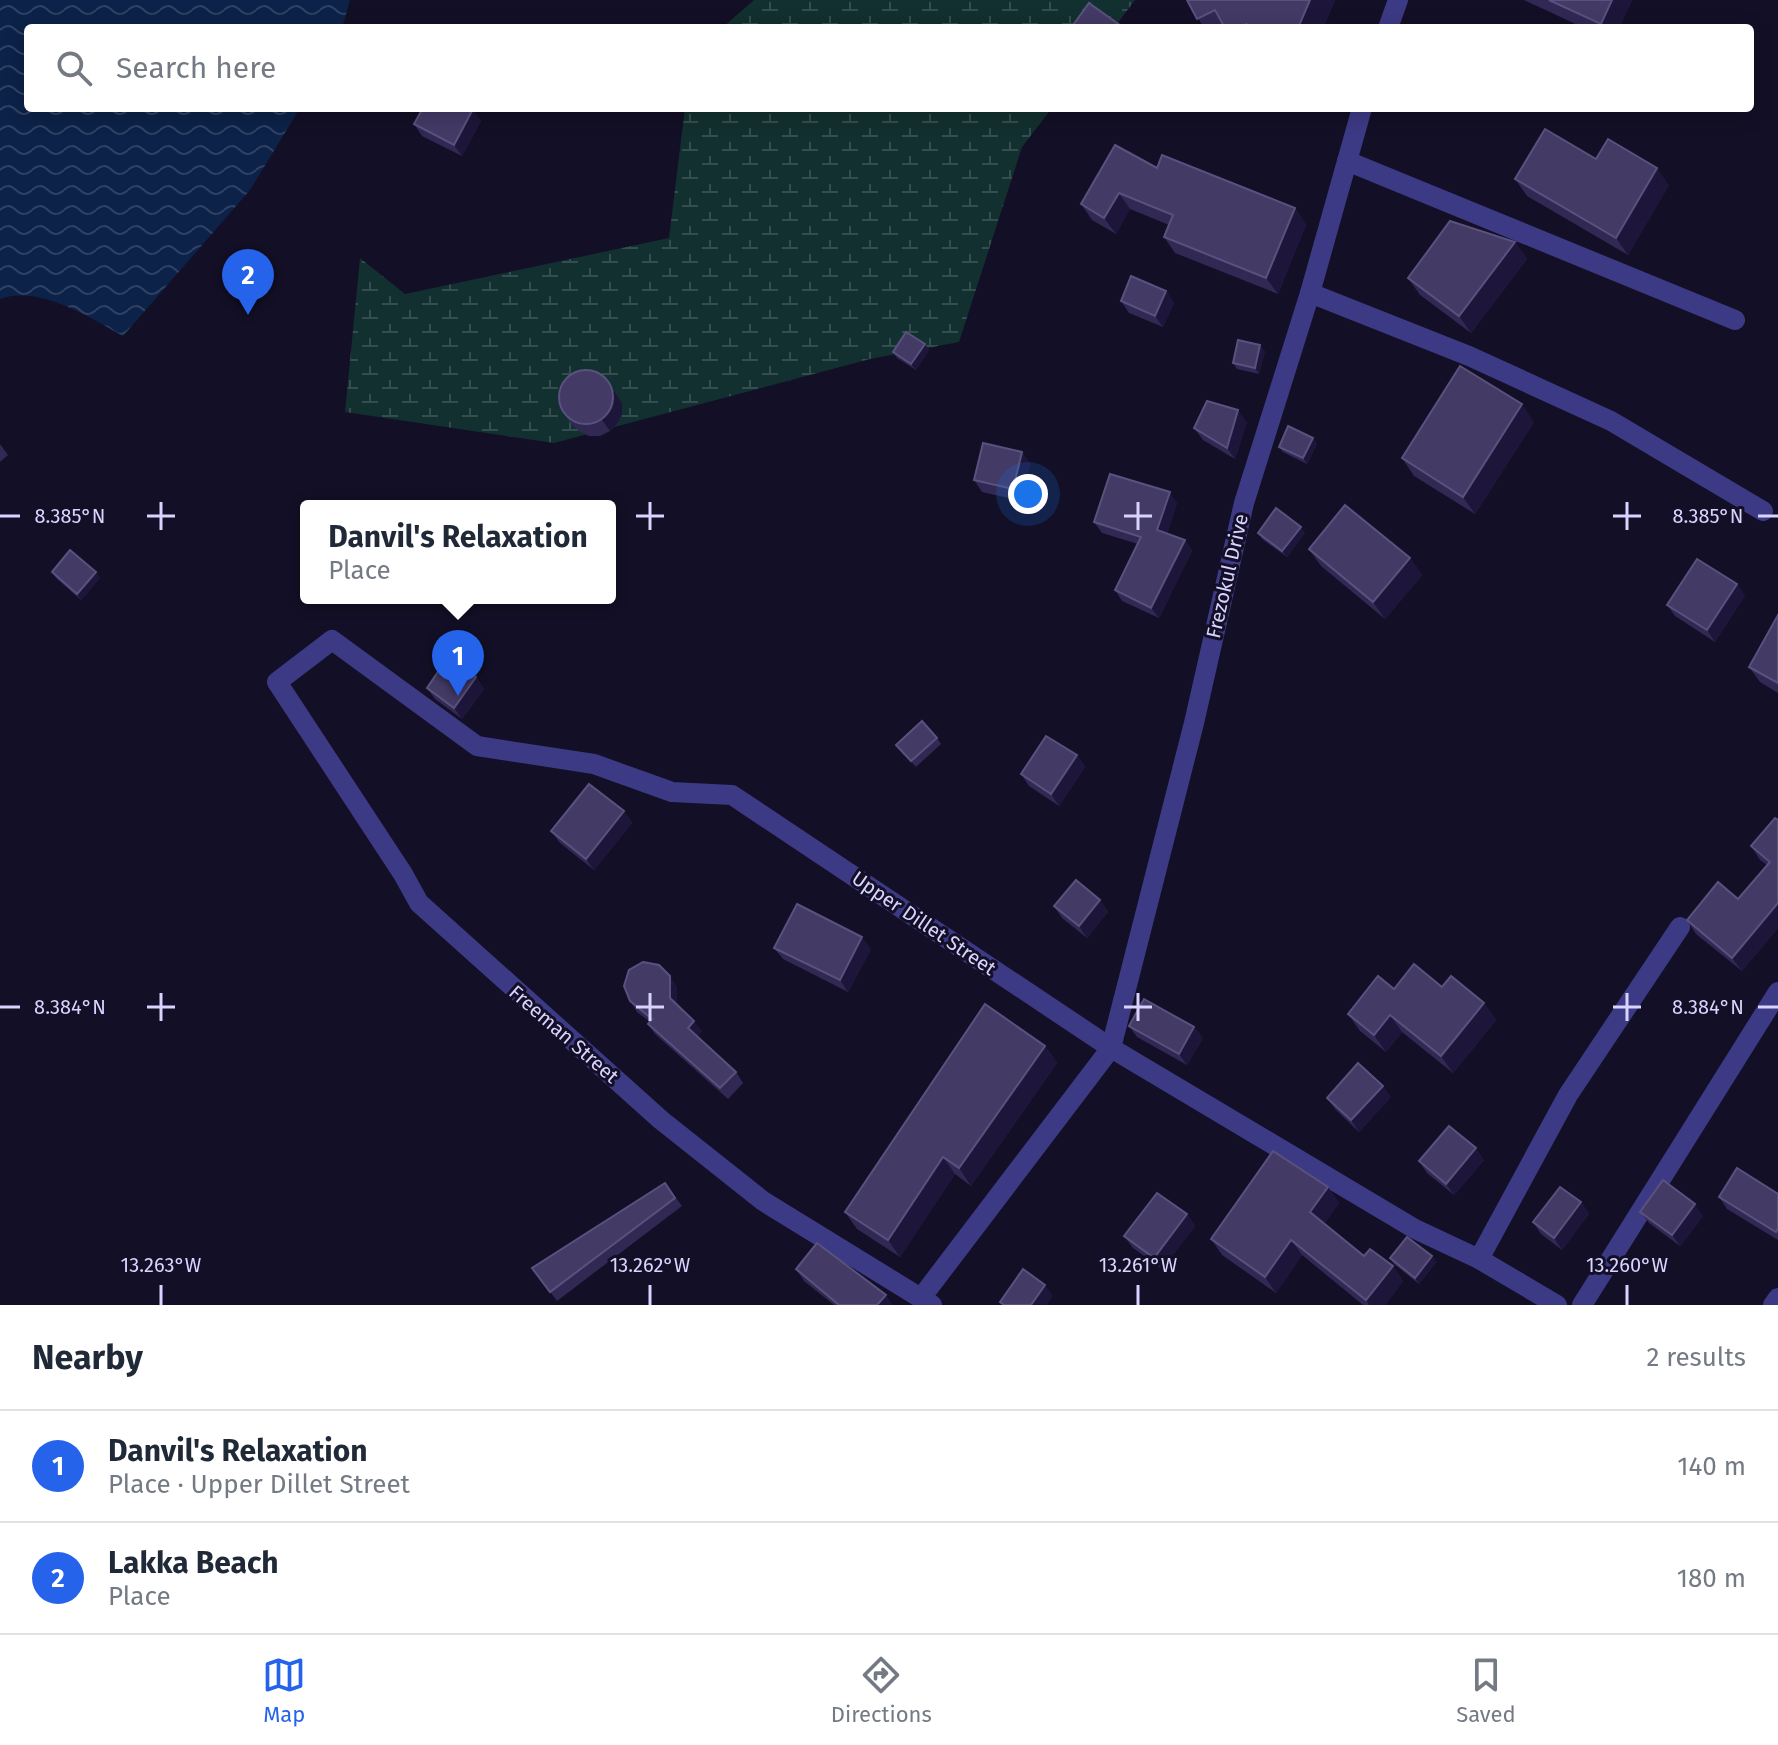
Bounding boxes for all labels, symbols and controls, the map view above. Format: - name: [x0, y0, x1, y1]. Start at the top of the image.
- search box: [24, 24, 1754, 112]
- icon: search: [52, 46, 96, 90]
- text: Search here: [116, 50, 276, 86]
- pin: 2: [222, 249, 274, 315]
- your location: [1008, 474, 1048, 514]
- popup: [300, 500, 616, 604]
- text: 8.385°N: [35, 504, 105, 528]
- text: 8.385°N: [1673, 504, 1743, 528]
- street label: Frezokul Drive: [1201, 511, 1253, 641]
- text: Danvil's Relaxation: [328, 519, 588, 555]
- text: Place: [328, 555, 391, 586]
- pin: 1: [432, 630, 484, 696]
- street label: Upper Dillet Street: [847, 866, 1001, 981]
- street label: Freeman Street: [504, 980, 624, 1089]
- text: 8.384°N: [34, 995, 106, 1019]
- text: 8.384°N: [1672, 995, 1744, 1019]
- text: 13.263°W: [121, 1253, 202, 1277]
- text: 13.262°W: [610, 1253, 691, 1277]
- text: 13.261°W: [1099, 1253, 1178, 1277]
- text: 13.260°W: [1586, 1253, 1669, 1277]
- text: Nearby: [32, 1337, 143, 1378]
- text: 2 results: [1646, 1342, 1746, 1373]
- text: Danvil's Relaxation: [108, 1433, 368, 1469]
- text: 1: [52, 1451, 64, 1482]
- text: 140 m: [1677, 1451, 1746, 1482]
- text: Place · Upper Dillet Street: [108, 1469, 410, 1500]
- text: Lakka Beach: [108, 1545, 279, 1581]
- text: 2: [51, 1563, 65, 1594]
- text: 180 m: [1677, 1563, 1746, 1594]
- text: Place: [108, 1581, 171, 1612]
- tab: Map: [262, 1653, 306, 1728]
- tab: Directions: [831, 1653, 932, 1728]
- tab: Saved: [1456, 1653, 1516, 1728]

